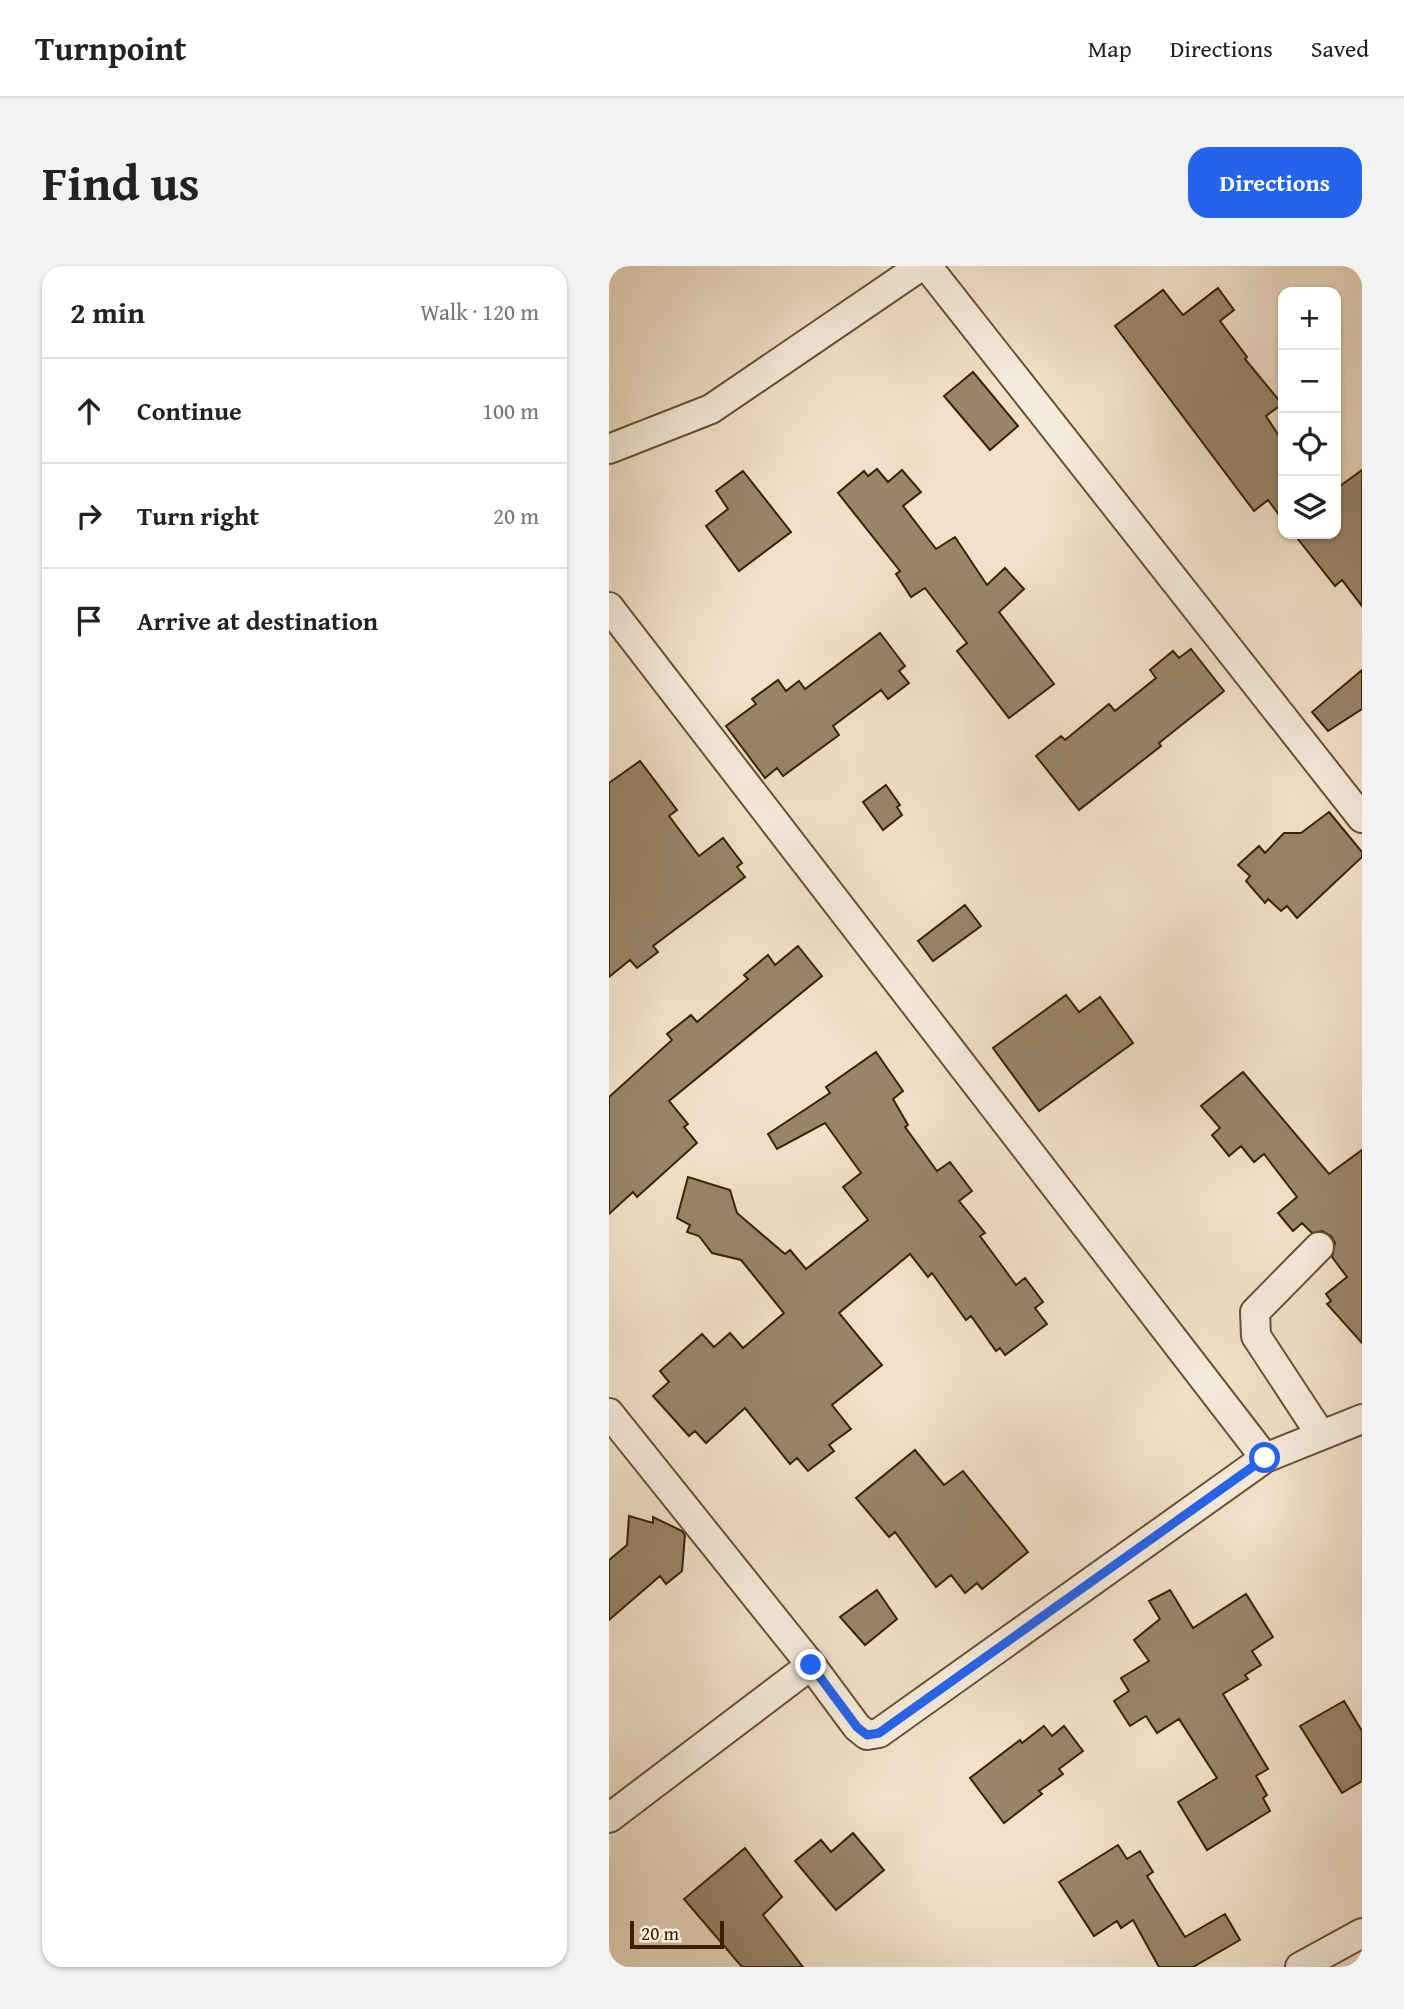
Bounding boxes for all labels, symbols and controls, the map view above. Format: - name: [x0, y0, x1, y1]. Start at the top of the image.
- text: Turnpoint: [35, 24, 187, 72]
- text: Map: [1088, 31, 1132, 66]
- text: Directions: [1170, 31, 1273, 66]
- text: Saved: [1311, 31, 1369, 66]
- text: Find us: [42, 146, 200, 218]
- button: Directions: [1188, 147, 1362, 218]
- map controls: [1278, 287, 1341, 539]
- button: +: [1278, 287, 1341, 350]
- text: 2 min: [70, 290, 145, 334]
- text: Walk · 120 m: [420, 295, 539, 328]
- button: −: [1278, 350, 1341, 413]
- text: Continue: [137, 391, 242, 430]
- icon: ahead: [70, 392, 108, 430]
- text: 100 m: [482, 394, 539, 427]
- button: locate: [1278, 413, 1341, 476]
- button: layers: [1278, 476, 1341, 539]
- text: Turn right: [137, 496, 259, 535]
- icon: right: [70, 497, 108, 535]
- text: 20 m: [493, 499, 539, 532]
- text: Arrive at destination: [137, 601, 378, 640]
- icon: arrive: [70, 602, 108, 640]
- route start: [1249, 1442, 1280, 1473]
- route end: [795, 1649, 826, 1680]
- scale bar: [630, 1918, 725, 1950]
- text: 20 m: [641, 1919, 679, 1947]

